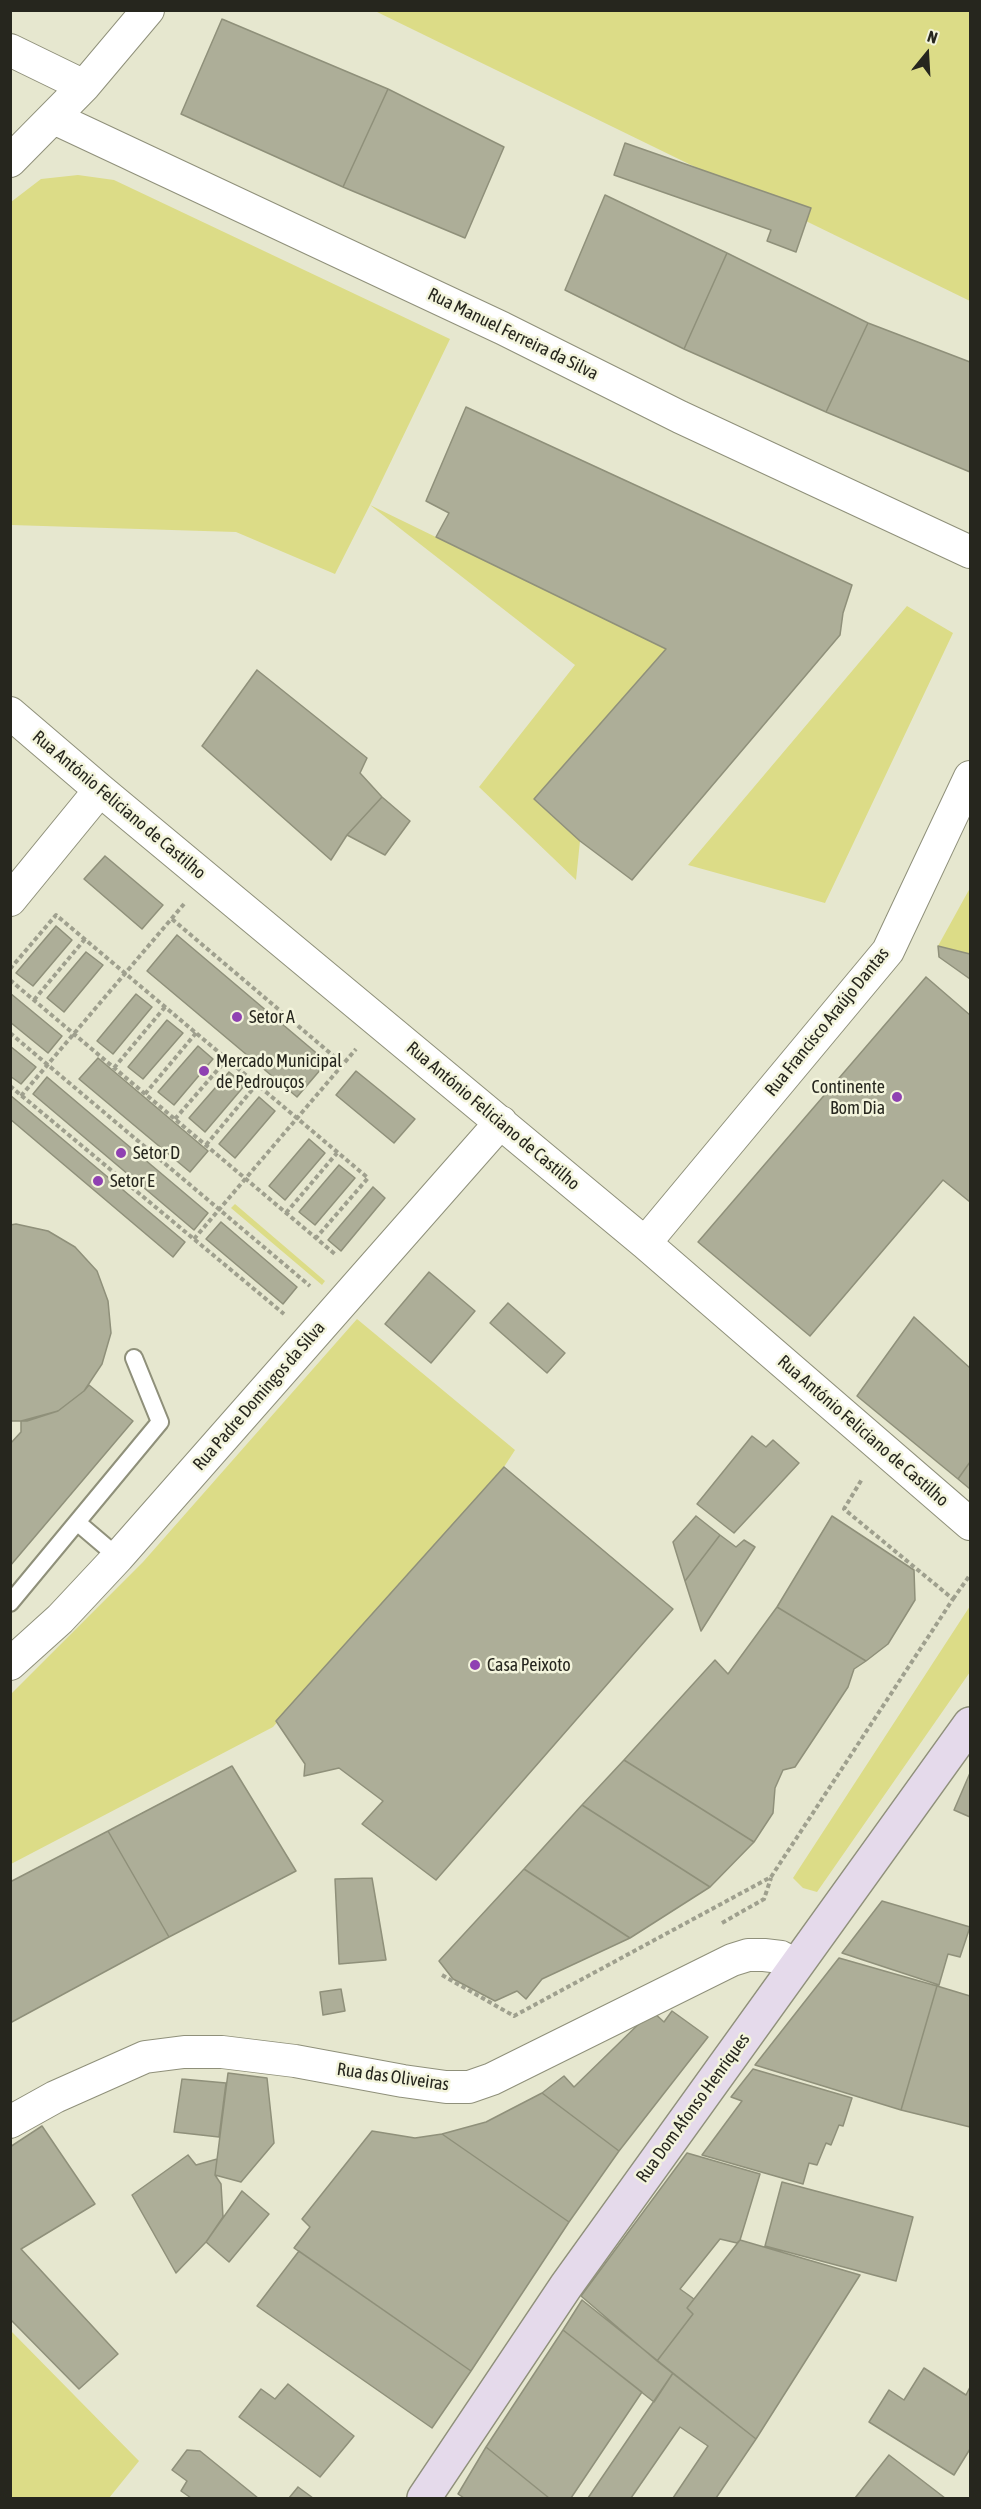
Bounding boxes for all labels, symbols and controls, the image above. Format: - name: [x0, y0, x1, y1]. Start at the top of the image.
- north arrow: [897, 24, 957, 84]
- text: N: [925, 27, 940, 47]
- street label: Rua Manuel Ferreira da Silva: [424, 283, 602, 385]
- street label: Rua António Feliciano de Castilho: [28, 726, 210, 884]
- street label: Rua Francisco Araújo Dantas: [760, 943, 894, 1101]
- place label: Setor A: [249, 1006, 295, 1028]
- marker: Setor A: [230, 1010, 244, 1024]
- street label: Rua António Feliciano de Castilho: [402, 1037, 584, 1195]
- place label: Mercado Municipal de Pedrouços: [216, 1050, 342, 1092]
- marker: Mercado Municipal de Pedrouços: [197, 1064, 211, 1078]
- place label: Continente Bom Dia: [812, 1076, 885, 1118]
- marker: Continente Bom Dia: [890, 1090, 904, 1104]
- place label: Setor D: [133, 1142, 180, 1164]
- marker: Setor D: [114, 1146, 128, 1160]
- place label: Setor E: [110, 1170, 155, 1192]
- marker: Setor E: [91, 1174, 105, 1188]
- street label: Rua Padre Domingos da Silva: [188, 1317, 330, 1475]
- street label: Rua António Feliciano de Castilho: [773, 1351, 953, 1511]
- place label: Casa Peixoto: [487, 1654, 571, 1676]
- marker: Casa Peixoto: [468, 1658, 482, 1672]
- street label: Rua Dom Afonso Henriques: [632, 2029, 754, 2187]
- street label: Rua das Oliveiras: [336, 2058, 450, 2096]

